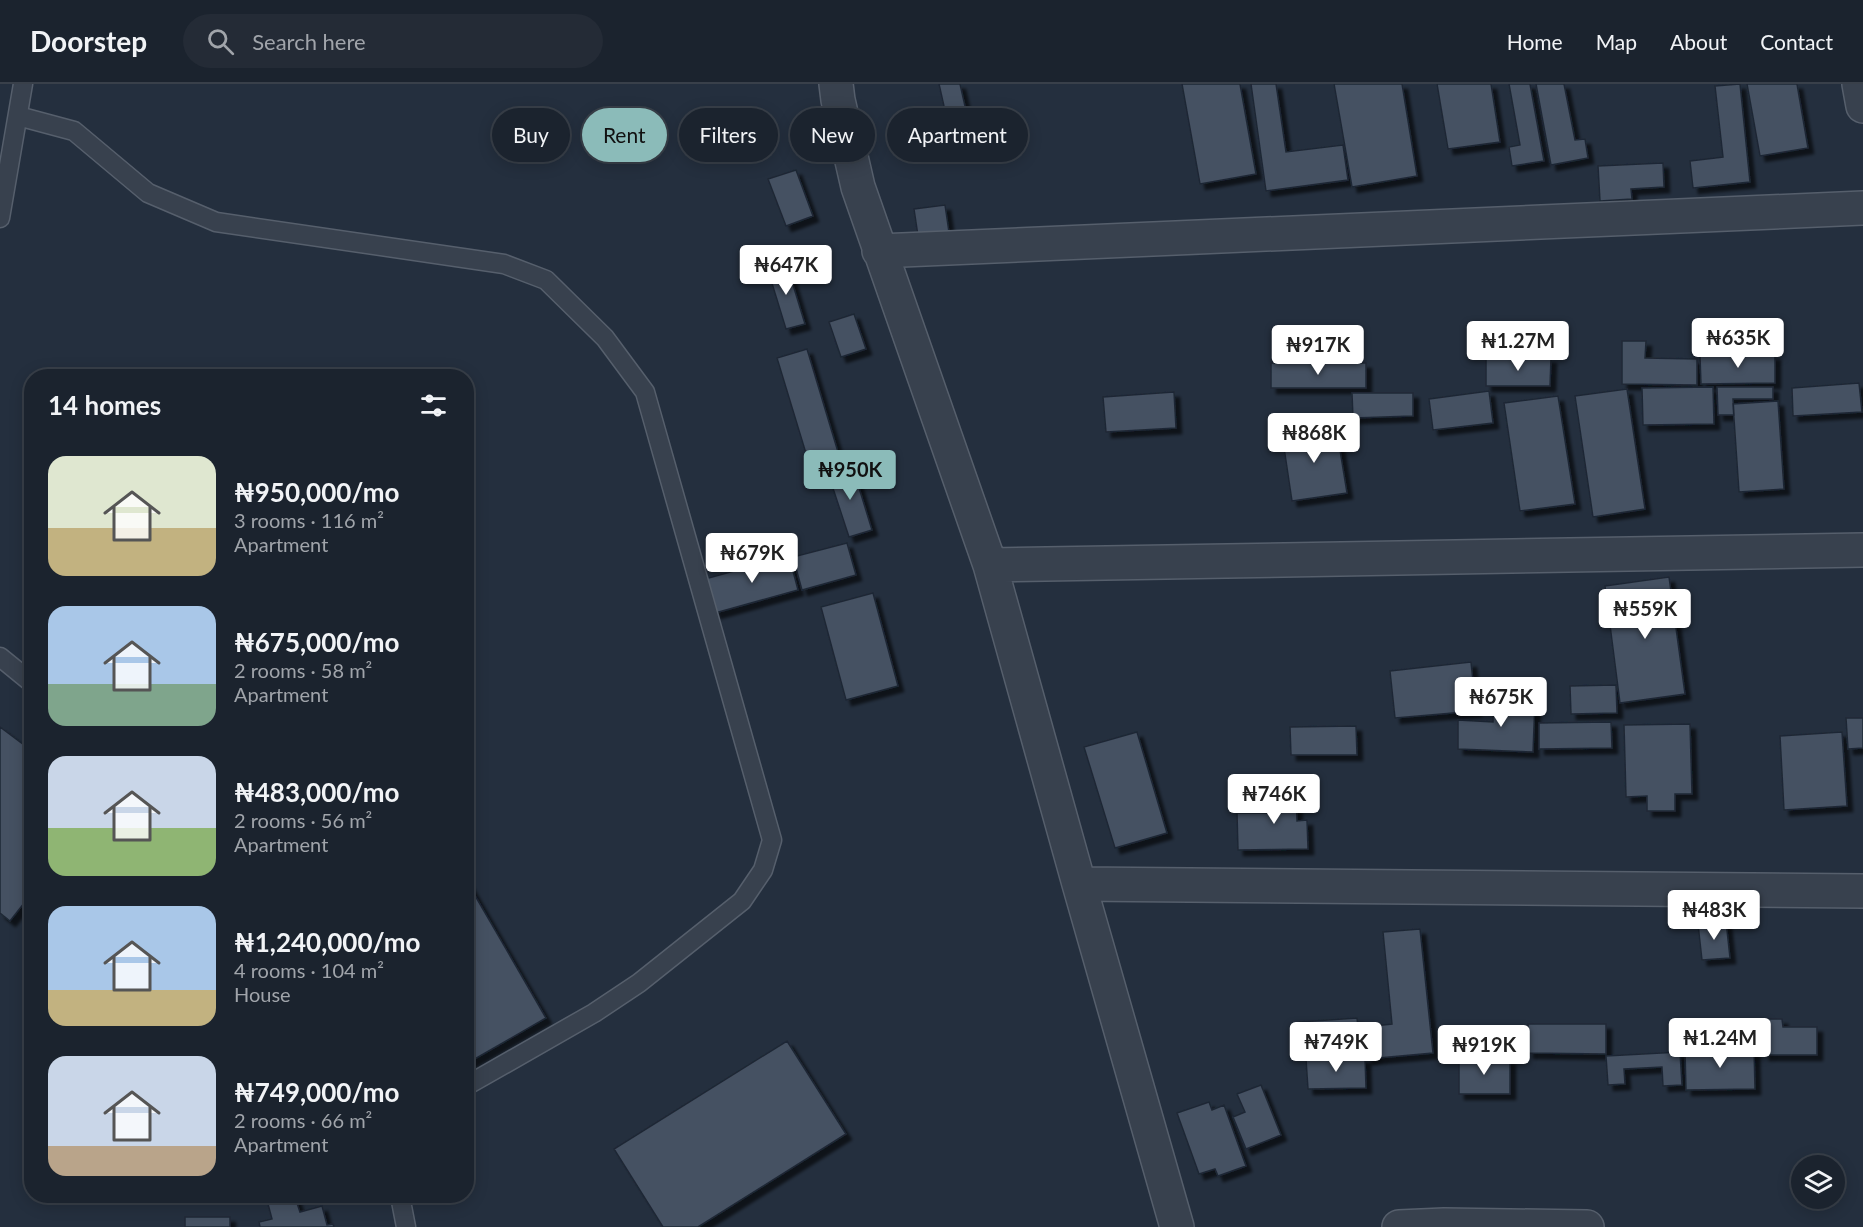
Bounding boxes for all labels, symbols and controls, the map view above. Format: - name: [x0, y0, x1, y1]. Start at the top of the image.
- search box: [183, 14, 603, 68]
- text: Doorstep: [30, 24, 147, 58]
- icon: search: [204, 25, 237, 58]
- text: Search here: [252, 28, 366, 55]
- text: Home: [1507, 29, 1563, 54]
- text: Map: [1596, 29, 1637, 54]
- text: About: [1670, 29, 1727, 54]
- text: Contact: [1760, 29, 1833, 54]
- chip: Buy: [492, 108, 570, 162]
- chip: Rent: [582, 108, 667, 162]
- chip: Filters: [679, 108, 778, 162]
- chip: New: [790, 108, 875, 162]
- chip: Apartment: [887, 108, 1028, 162]
- pin: ₦647K: [744, 245, 828, 296]
- text: ₦647K: [754, 252, 818, 276]
- pin: ₦635K: [1696, 318, 1780, 369]
- pin: ₦1.27M: [1469, 321, 1567, 372]
- pin: ₦917K: [1276, 325, 1360, 376]
- text: ₦635K: [1706, 325, 1770, 349]
- text: ₦1.27M: [1481, 328, 1555, 352]
- text: ₦917K: [1286, 332, 1350, 356]
- text: 14 homes: [48, 389, 161, 421]
- icon: filters: [417, 389, 450, 422]
- pin: ₦868K: [1272, 413, 1356, 464]
- text: ₦868K: [1282, 420, 1346, 444]
- pin: ₦950K: [808, 450, 892, 501]
- text: ₦950K: [818, 457, 882, 481]
- text: ₦950,000/mo: [234, 476, 399, 508]
- icon: home: [96, 480, 168, 552]
- text: 3 rooms · 116 m²: [234, 508, 384, 532]
- text: Apartment: [234, 532, 328, 556]
- pin: ₦679K: [710, 533, 794, 584]
- text: ₦679K: [720, 540, 784, 564]
- pin: ₦559K: [1603, 589, 1687, 640]
- text: ₦559K: [1613, 596, 1677, 620]
- text: ₦675,000/mo: [234, 626, 399, 658]
- icon: home: [96, 630, 168, 702]
- text: 2 rooms · 58 m²: [234, 658, 372, 682]
- pin: ₦675K: [1459, 677, 1543, 728]
- text: Apartment: [234, 682, 328, 706]
- text: ₦675K: [1469, 684, 1533, 708]
- pin: ₦746K: [1232, 774, 1316, 825]
- text: ₦483,000/mo: [234, 776, 399, 808]
- icon: home: [96, 780, 168, 852]
- text: ₦746K: [1242, 781, 1306, 805]
- text: 2 rooms · 56 m²: [234, 808, 372, 832]
- text: Apartment: [234, 832, 328, 856]
- pin: ₦483K: [1672, 890, 1756, 941]
- text: ₦483K: [1682, 897, 1746, 921]
- text: ₦1,240,000/mo: [234, 926, 421, 958]
- icon: home: [96, 930, 168, 1002]
- text: 4 rooms · 104 m²: [234, 958, 384, 982]
- text: House: [234, 982, 291, 1006]
- pin: ₦1.24M: [1671, 1018, 1769, 1069]
- pin: ₦749K: [1294, 1022, 1378, 1073]
- pin: ₦919K: [1442, 1025, 1526, 1076]
- text: ₦1.24M: [1683, 1025, 1757, 1049]
- text: ₦749K: [1304, 1029, 1368, 1053]
- text: ₦919K: [1452, 1032, 1516, 1056]
- text: ₦749,000/mo: [234, 1076, 399, 1108]
- icon: home: [96, 1080, 168, 1152]
- text: 2 rooms · 66 m²: [234, 1108, 372, 1132]
- text: Apartment: [234, 1132, 328, 1156]
- map controls: [1791, 1155, 1845, 1209]
- button: layers: [1791, 1155, 1845, 1209]

